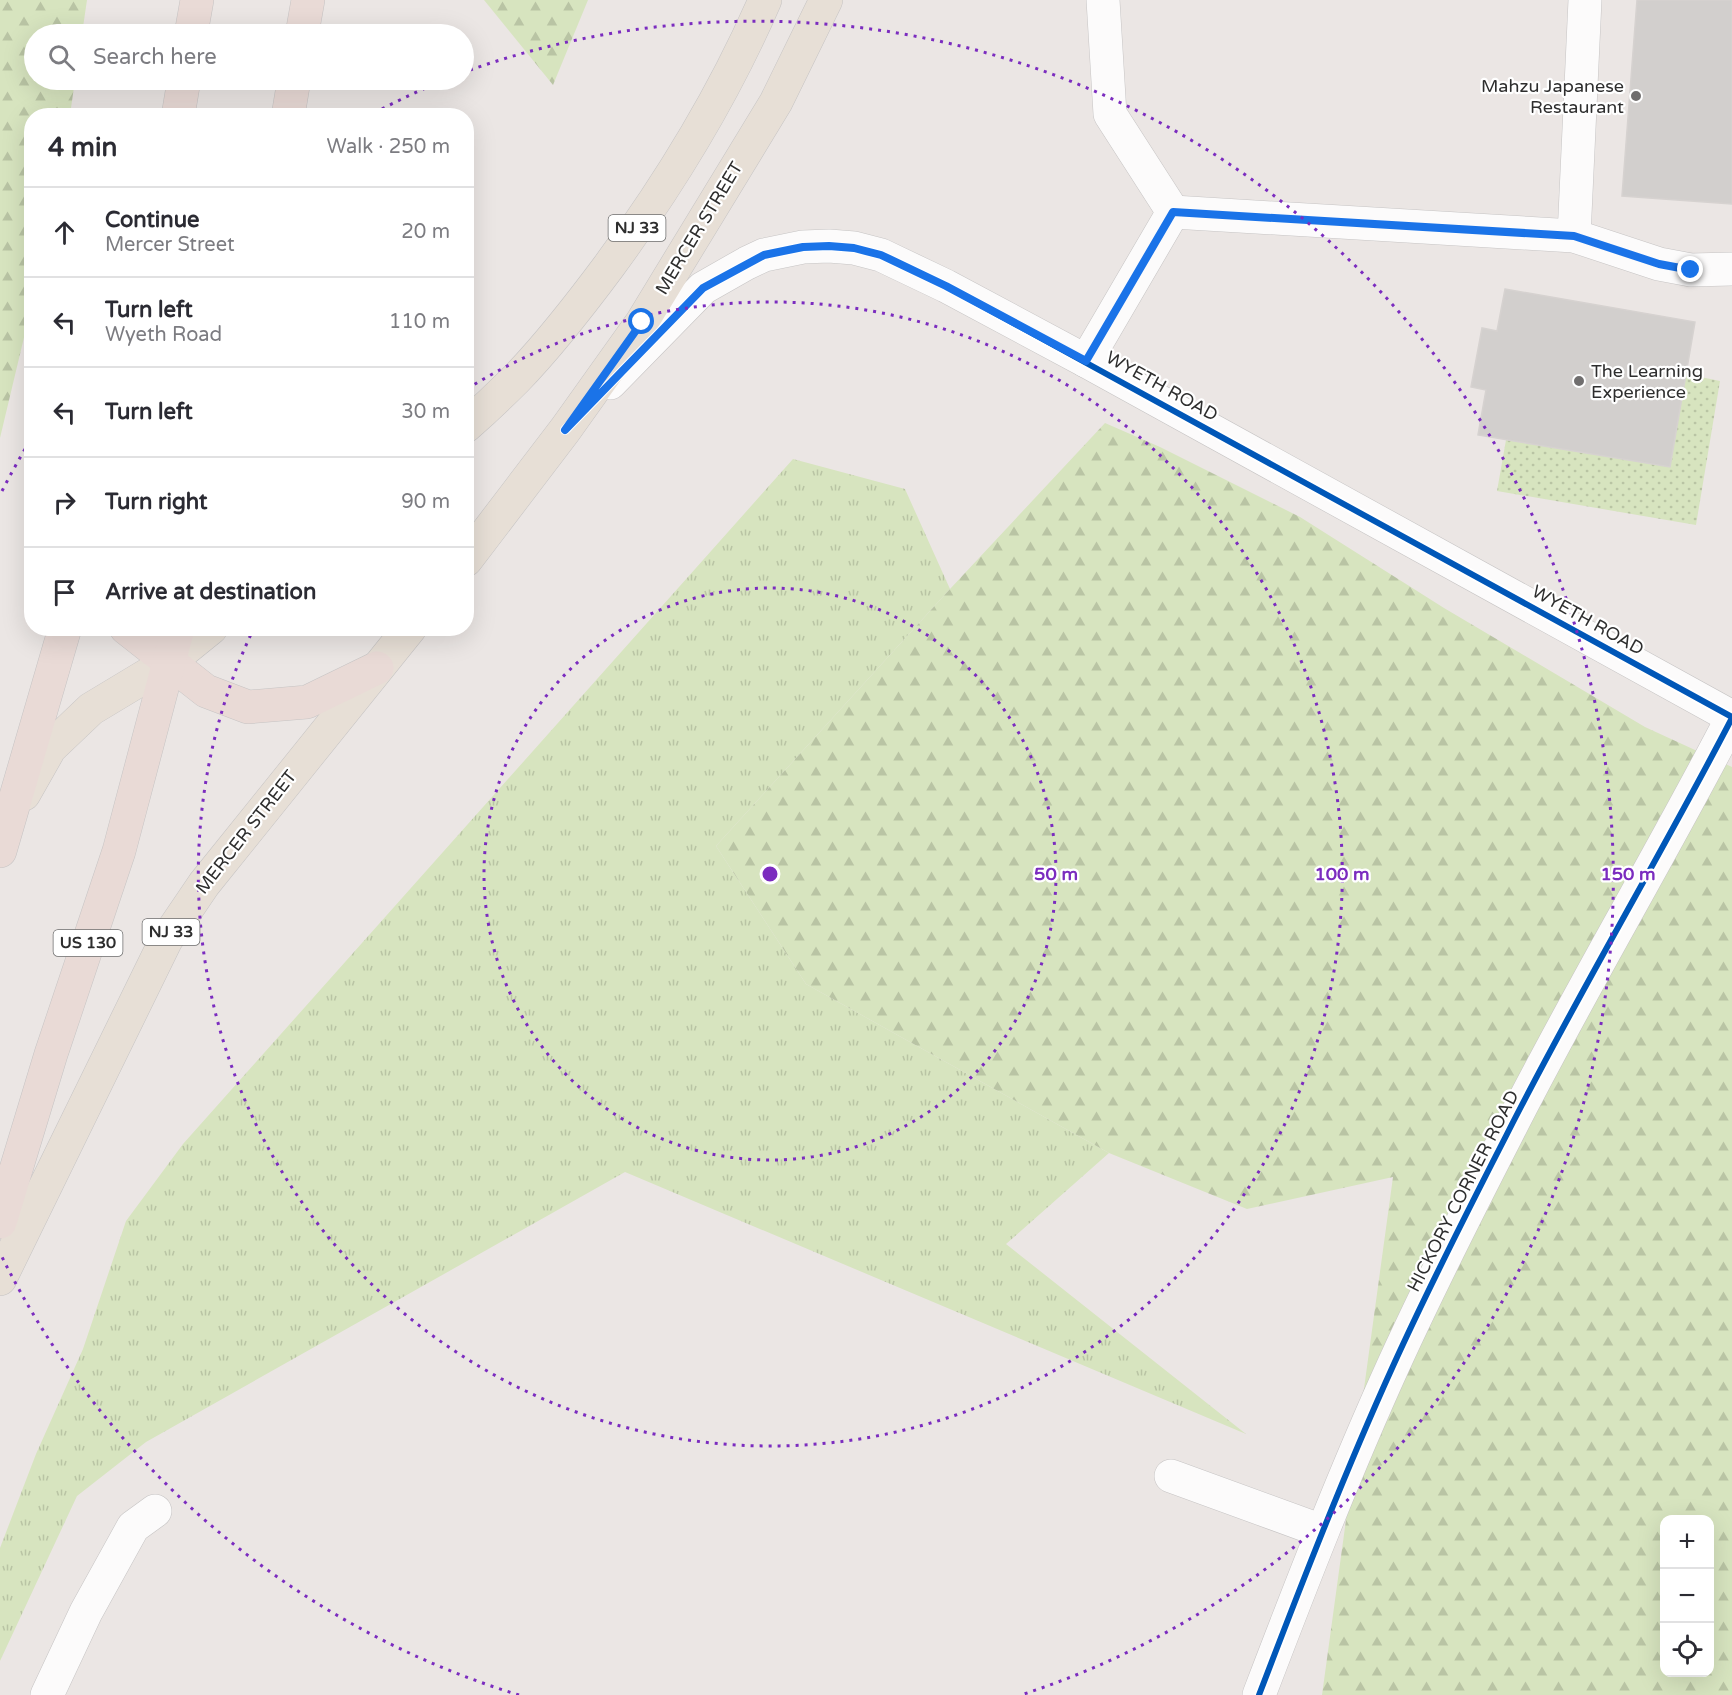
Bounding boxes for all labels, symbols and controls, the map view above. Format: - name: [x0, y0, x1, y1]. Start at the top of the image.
- search box: [24, 24, 474, 90]
- icon: search: [45, 41, 78, 74]
- text: Search here: [93, 44, 217, 70]
- place label: Mahzu Japanese Restaurant: [1481, 75, 1624, 118]
- marker: Mahzu Japanese Restaurant: [1629, 89, 1643, 103]
- text: 4 min: [48, 132, 117, 163]
- text: Walk · 250 m: [327, 135, 450, 159]
- street label: MERCER STREET: [651, 157, 747, 299]
- text: Continue: [105, 207, 200, 233]
- road number: NJ 33: [608, 215, 666, 241]
- icon: ahead: [48, 216, 81, 249]
- text: 20 m: [401, 220, 450, 244]
- text: Mercer Street: [105, 233, 235, 257]
- route end: [1677, 256, 1703, 282]
- text: Turn left: [105, 297, 193, 323]
- icon: left: [48, 306, 81, 339]
- route start: [628, 308, 654, 334]
- text: 110 m: [389, 310, 450, 334]
- text: Wyeth Road: [105, 323, 222, 347]
- street label: WYETH ROAD: [1102, 346, 1222, 426]
- place label: The Learning Experience: [1591, 360, 1703, 403]
- marker: The Learning Experience: [1572, 374, 1586, 388]
- icon: left: [48, 396, 81, 429]
- text: Turn left: [105, 399, 193, 425]
- text: 30 m: [401, 400, 450, 424]
- icon: right: [48, 486, 81, 519]
- text: Turn right: [105, 489, 207, 515]
- text: 90 m: [401, 490, 450, 514]
- icon: arrive: [48, 576, 81, 609]
- text: Arrive at destination: [105, 579, 316, 605]
- street label: WYETH ROAD: [1528, 580, 1648, 660]
- street label: MERCER STREET: [191, 766, 301, 898]
- text: 50 m: [1034, 863, 1078, 885]
- text: 100 m: [1314, 863, 1370, 885]
- text: 150 m: [1600, 863, 1656, 885]
- centre of rings: [760, 864, 780, 884]
- road number: NJ 33: [142, 919, 200, 945]
- road number: US 130: [54, 930, 122, 956]
- street label: HICKORY CORNER ROAD: [1402, 1086, 1524, 1296]
- map controls: [1660, 1515, 1714, 1677]
- button: +: [1660, 1515, 1714, 1569]
- button: −: [1660, 1569, 1714, 1623]
- button: locate: [1660, 1623, 1714, 1677]

